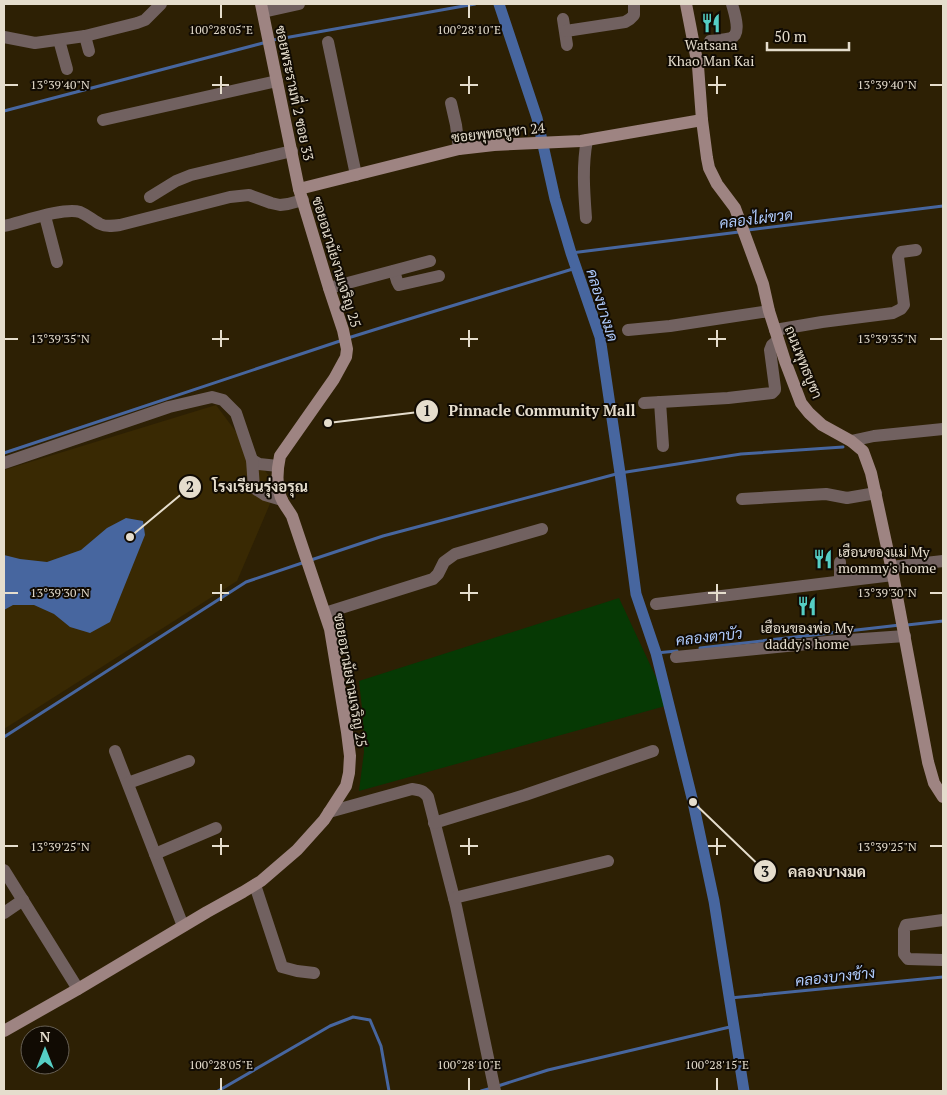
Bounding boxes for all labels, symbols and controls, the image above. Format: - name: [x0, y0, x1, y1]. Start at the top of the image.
- restaurant icon: Watsana Khao Man Kai: [700, 12, 722, 34]
- scale bar: [767, 20, 850, 52]
- text: 100°28'05"E: [189, 22, 253, 37]
- text: 100°28'10"E: [437, 22, 501, 37]
- street label: ซอยพระรามที่ 2 ซอย 33: [271, 23, 321, 162]
- text: 50 m: [774, 26, 807, 46]
- place label: Watsana Khao Man Kai: [668, 35, 754, 70]
- text: 13°39'40"N: [30, 77, 90, 92]
- text: 13°39'40"N: [857, 77, 917, 92]
- street label: ซอยพุทธบูชา 24: [450, 118, 547, 147]
- street label: ซอยอนามัยงามเจริญ 25: [308, 194, 366, 330]
- water label: คลองไผ่ขวด: [718, 204, 794, 232]
- water label: คลองบางมด: [582, 266, 624, 344]
- street label: ถนนพุทธบูชา: [780, 323, 827, 402]
- text: 13°39'35"N: [30, 331, 90, 346]
- text: 13°39'35"N: [857, 331, 917, 346]
- callout: Pinnacle Community Mall: [414, 396, 646, 426]
- text: 1: [423, 400, 431, 420]
- text: Pinnacle Community Mall: [449, 400, 635, 420]
- callout: โรงเรียนรุ่งอรุณ: [177, 472, 318, 502]
- text: 2: [186, 476, 194, 496]
- text: โรงเรียนรุ่งอรุณ: [211, 476, 308, 498]
- place label: เฮือนของแม่ My mommy's home: [838, 542, 936, 577]
- restaurant icon: เฮือนของแม่ My mommy's home: [812, 548, 834, 570]
- text: 13°39'30"N: [30, 585, 90, 600]
- text: 13°39'30"N: [857, 585, 917, 600]
- restaurant icon: เฮือนของพ่อ My daddy's home: [796, 595, 818, 617]
- street label: ซอยอนามัยงามเจริญ 25: [330, 611, 372, 749]
- place label: เฮือนของพ่อ My daddy's home: [760, 618, 855, 653]
- water label: คลองตาบัว: [675, 623, 744, 649]
- text: 13°39'25"N: [30, 839, 90, 854]
- text: 13°39'25"N: [857, 839, 917, 854]
- callout: คลองบางมด: [753, 856, 876, 886]
- text: 3: [761, 861, 769, 881]
- text: คลองบางมด: [788, 861, 866, 881]
- water label: คลองบางช้าง: [794, 962, 876, 990]
- north arrow: [20, 1025, 70, 1075]
- text: N: [40, 1027, 51, 1046]
- text: 100°28'05"E: [189, 1057, 253, 1072]
- text: 100°28'10"E: [437, 1057, 501, 1072]
- text: 100°28'15"E: [685, 1057, 749, 1072]

